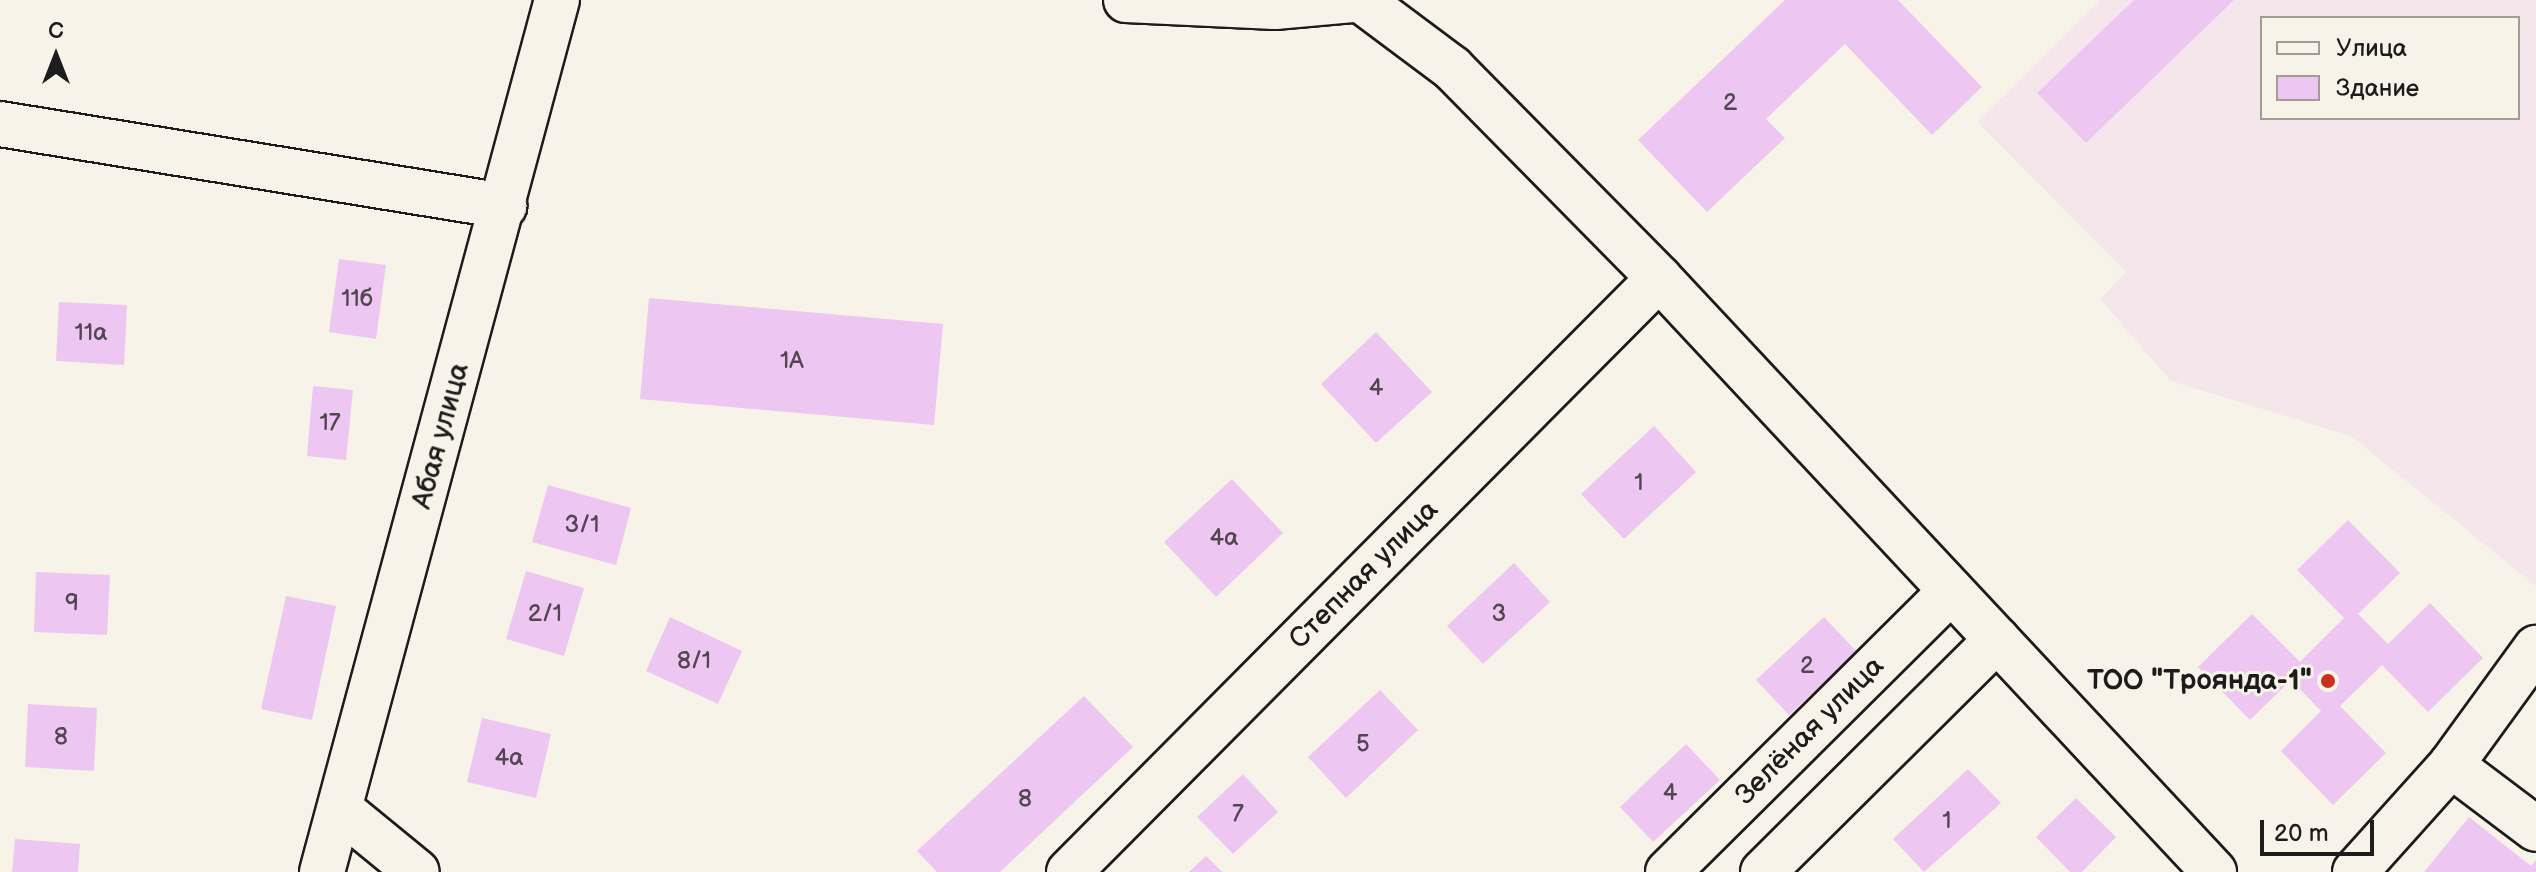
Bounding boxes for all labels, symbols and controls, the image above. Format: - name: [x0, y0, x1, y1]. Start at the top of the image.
- north arrow: [16, 16, 96, 96]
- legend: [2260, 16, 2520, 120]
- text: С: [48, 18, 64, 45]
- text: Улица: [2336, 34, 2407, 63]
- text: Здание: [2336, 74, 2419, 103]
- house number: 2: [1723, 89, 1737, 117]
- house number: 11б: [341, 285, 373, 313]
- house number: 11а: [75, 319, 107, 347]
- house number: 1А: [780, 347, 804, 375]
- street label: Абая улица: [405, 359, 477, 513]
- house number: 4: [1369, 374, 1383, 402]
- house number: 17: [319, 409, 341, 437]
- house number: 1: [1634, 469, 1644, 497]
- street label: Степная улица: [1283, 494, 1445, 656]
- house number: 3/1: [565, 511, 599, 539]
- house number: 4а: [1210, 524, 1238, 552]
- house number: 9: [65, 589, 79, 617]
- house number: 2/1: [528, 600, 562, 628]
- house number: 3: [1492, 600, 1506, 628]
- house number: 8/1: [677, 647, 711, 675]
- street label: Зелёная улица: [1729, 650, 1891, 812]
- house number: 2: [1800, 652, 1814, 680]
- place label: ТОО "Троянда-1": [2087, 664, 2312, 698]
- marker: ТОО "Троянда-1": [2319, 672, 2337, 690]
- house number: 8: [54, 723, 68, 751]
- house number: 5: [1356, 730, 1370, 758]
- house number: 4а: [495, 744, 523, 772]
- house number: 4: [1663, 779, 1677, 807]
- house number: 8: [1018, 785, 1032, 813]
- house number: 7: [1232, 800, 1244, 828]
- scale bar: [2264, 804, 2378, 854]
- house number: 1: [1942, 807, 1952, 835]
- text: 20 m: [2274, 819, 2329, 848]

